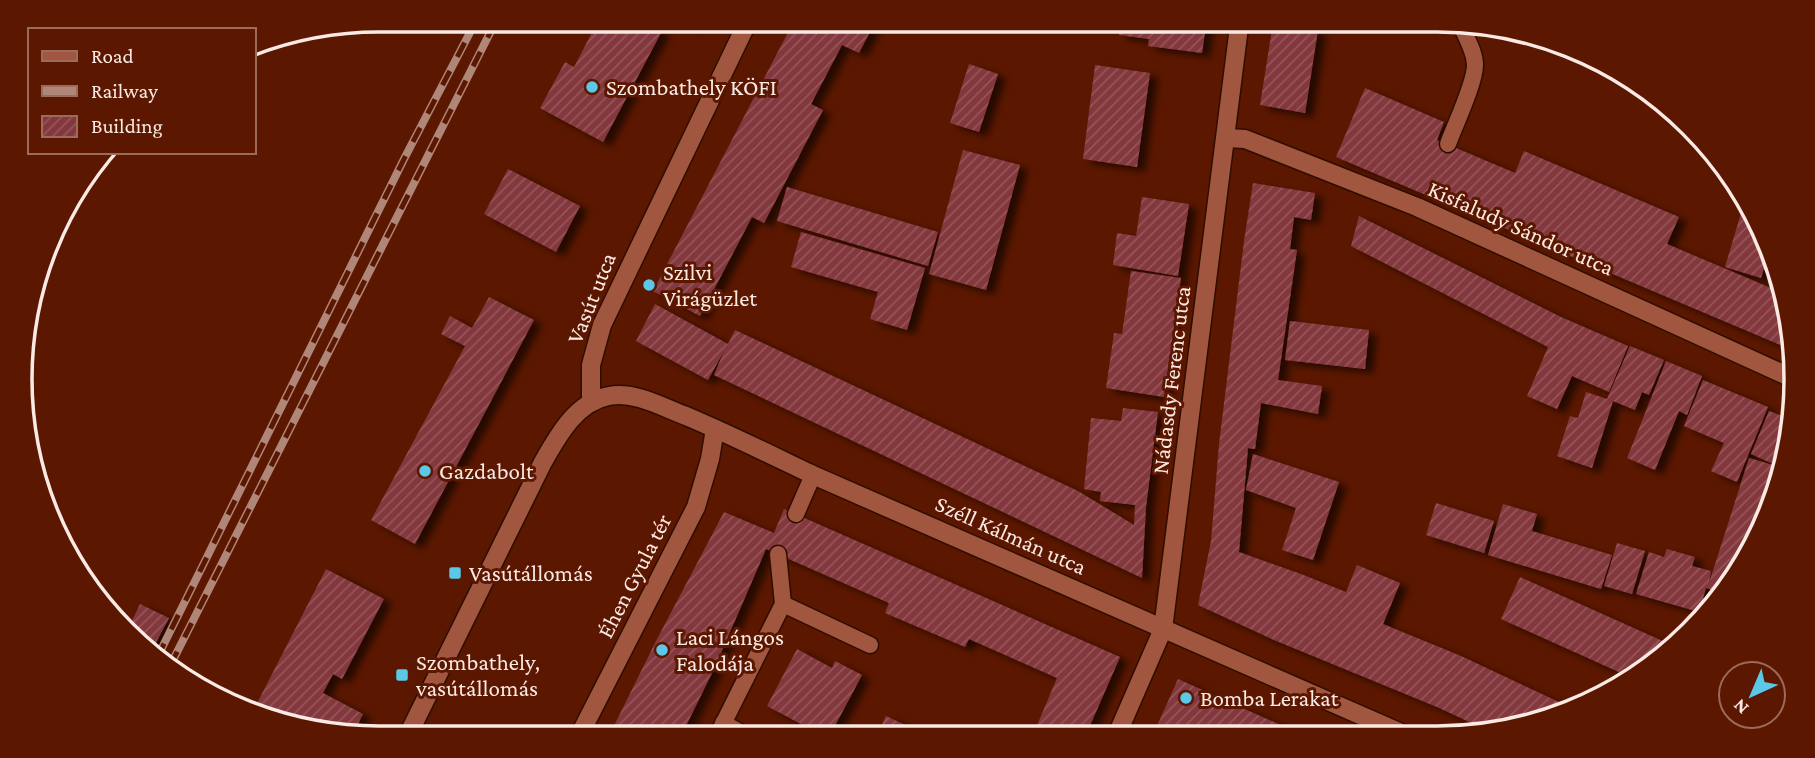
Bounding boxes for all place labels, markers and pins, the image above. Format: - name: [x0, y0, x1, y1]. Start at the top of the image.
- place label: Szombathely KÖFI: [606, 74, 777, 100]
- marker: Szombathely KÖFI: [584, 79, 600, 95]
- place label: Szilvi Virágüzlet: [663, 259, 757, 311]
- marker: Szilvi Virágüzlet: [641, 277, 657, 293]
- place label: Gazdabolt: [439, 458, 534, 484]
- marker: Gazdabolt: [417, 463, 433, 479]
- place label: Vasútállomás: [469, 560, 593, 586]
- marker: Vasútállomás: [447, 565, 463, 581]
- place label: Laci Lángos Falodája: [676, 624, 784, 676]
- marker: Laci Lángos Falodája: [654, 642, 670, 658]
- place label: Szombathely, vasútállomás: [415, 649, 540, 701]
- marker: Szombathely, vasútállomás: [394, 667, 410, 683]
- place label: Bomba Lerakat: [1200, 685, 1339, 711]
- marker: Bomba Lerakat: [1178, 690, 1194, 706]

